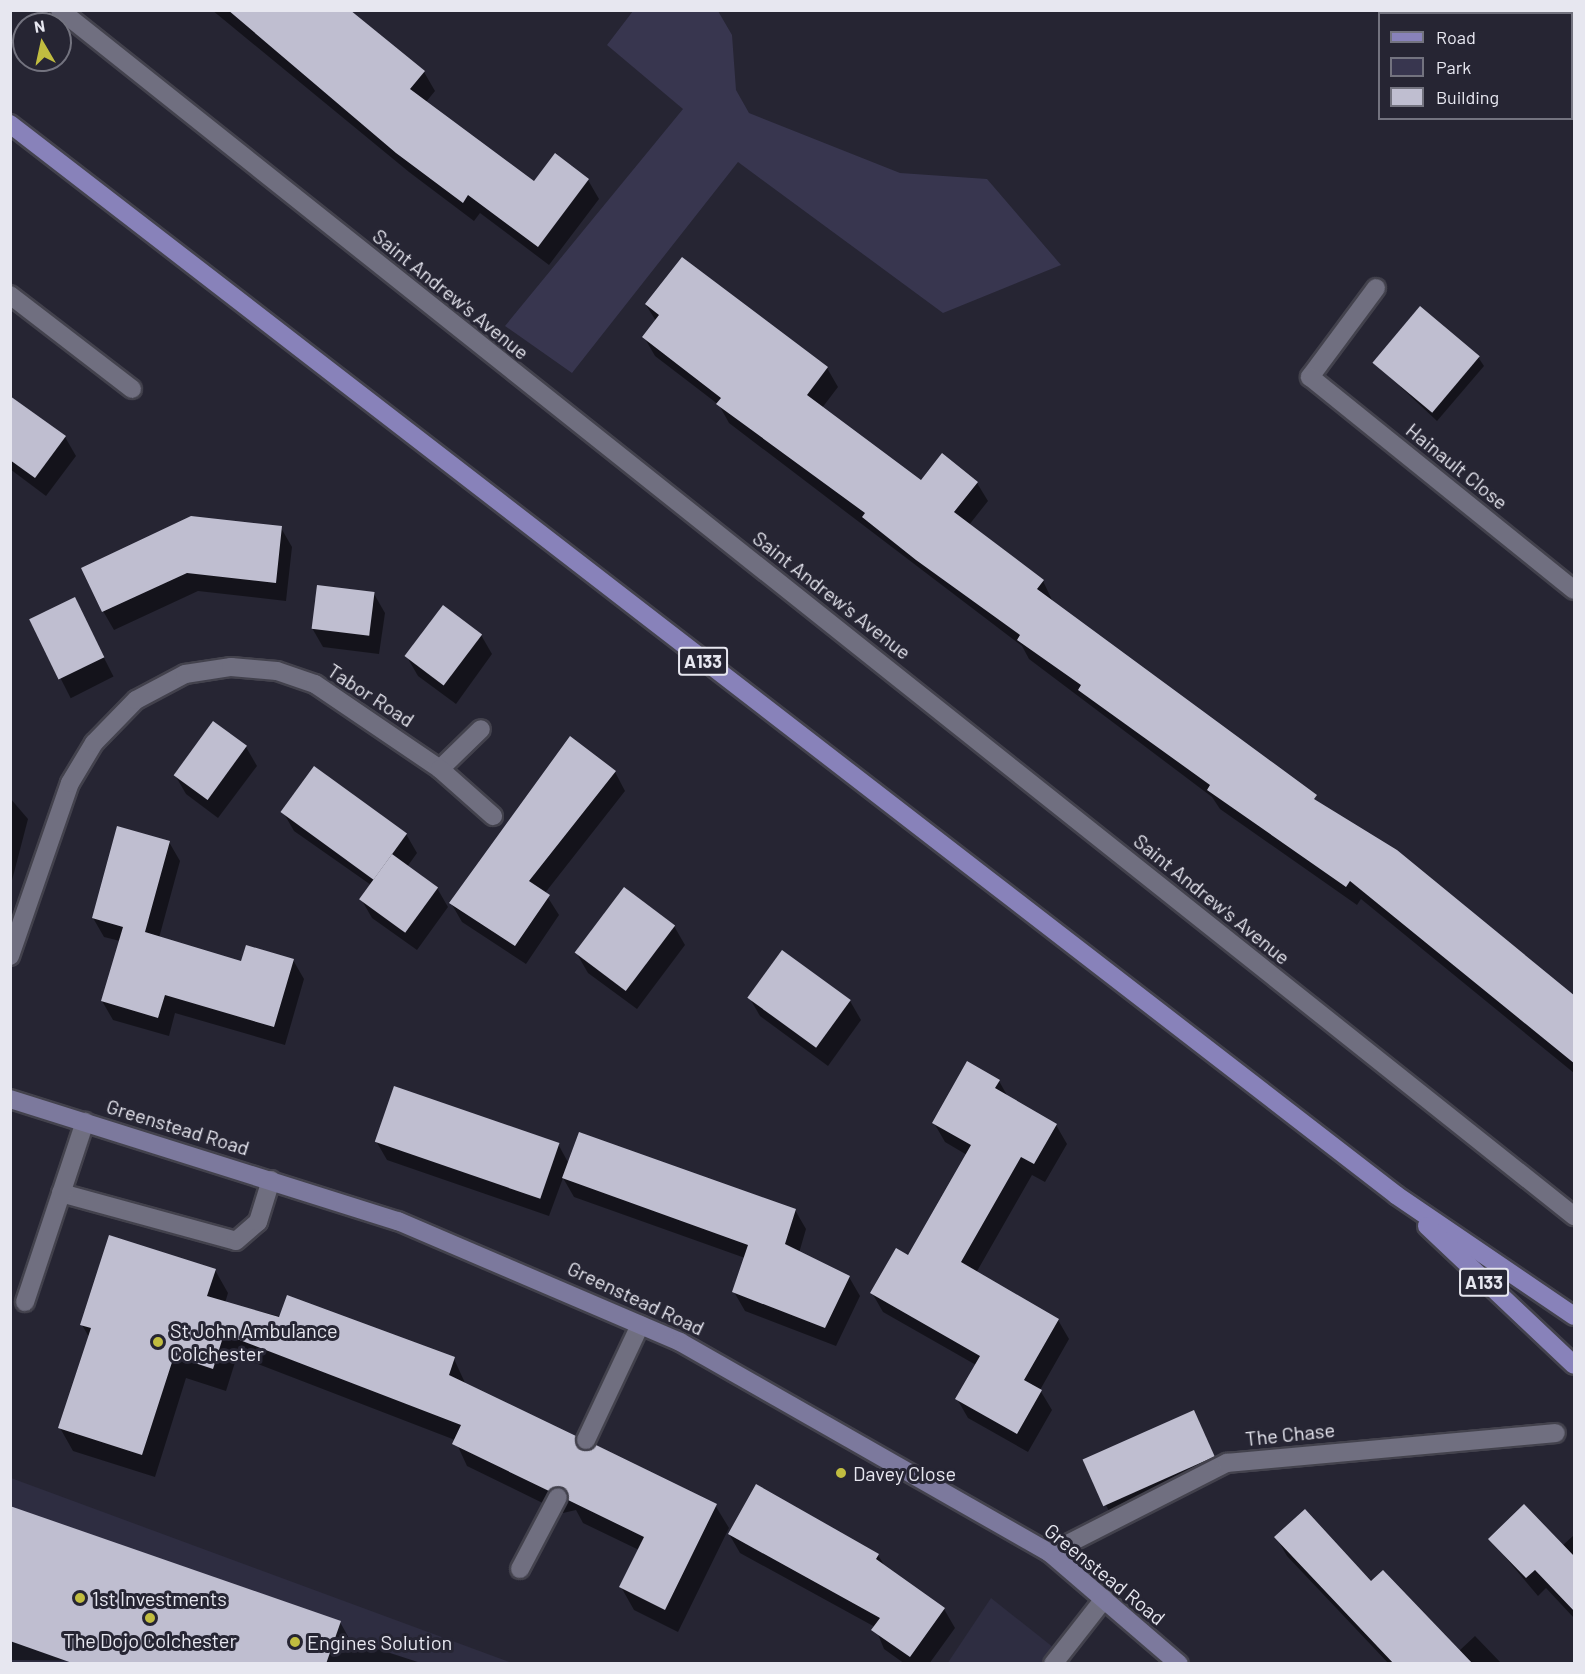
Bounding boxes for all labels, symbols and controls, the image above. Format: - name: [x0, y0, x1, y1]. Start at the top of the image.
- north arrow: [12, 12, 72, 72]
- legend: [1378, 12, 1573, 120]
- text: N: [33, 15, 46, 36]
- text: Road: [1436, 26, 1476, 48]
- text: Park: [1436, 56, 1471, 78]
- text: Building: [1436, 86, 1499, 108]
- street label: Saint Andrew's Avenue: [368, 224, 534, 364]
- street label: Hainault Close: [1401, 418, 1513, 514]
- street label: Saint Andrew's Avenue: [748, 526, 916, 664]
- road number: A133: [678, 646, 728, 676]
- street label: Tabor Road: [323, 658, 419, 732]
- street label: Saint Andrew's Avenue: [1129, 829, 1295, 969]
- street label: Greenstead Road: [104, 1094, 252, 1160]
- street label: Greenstead Road: [564, 1256, 708, 1340]
- road number: A133: [1458, 1267, 1510, 1297]
- place label: St John Ambulance Colchester: [170, 1318, 338, 1365]
- marker: St John Ambulance Colchester: [151, 1335, 165, 1349]
- street label: The Chase: [1244, 1417, 1336, 1451]
- place label: Davey Close: [853, 1461, 956, 1485]
- marker: Davey Close: [834, 1466, 848, 1480]
- street label: Greenstead Road: [1040, 1518, 1170, 1630]
- place label: 1st Investments: [92, 1586, 227, 1610]
- marker: 1st Investments: [73, 1591, 87, 1605]
- marker: The Dojo Colchester: [143, 1611, 157, 1625]
- place label: The Dojo Colchester: [63, 1628, 237, 1652]
- place label: Engines Solution: [307, 1630, 452, 1654]
- marker: Engines Solution: [288, 1635, 302, 1649]

